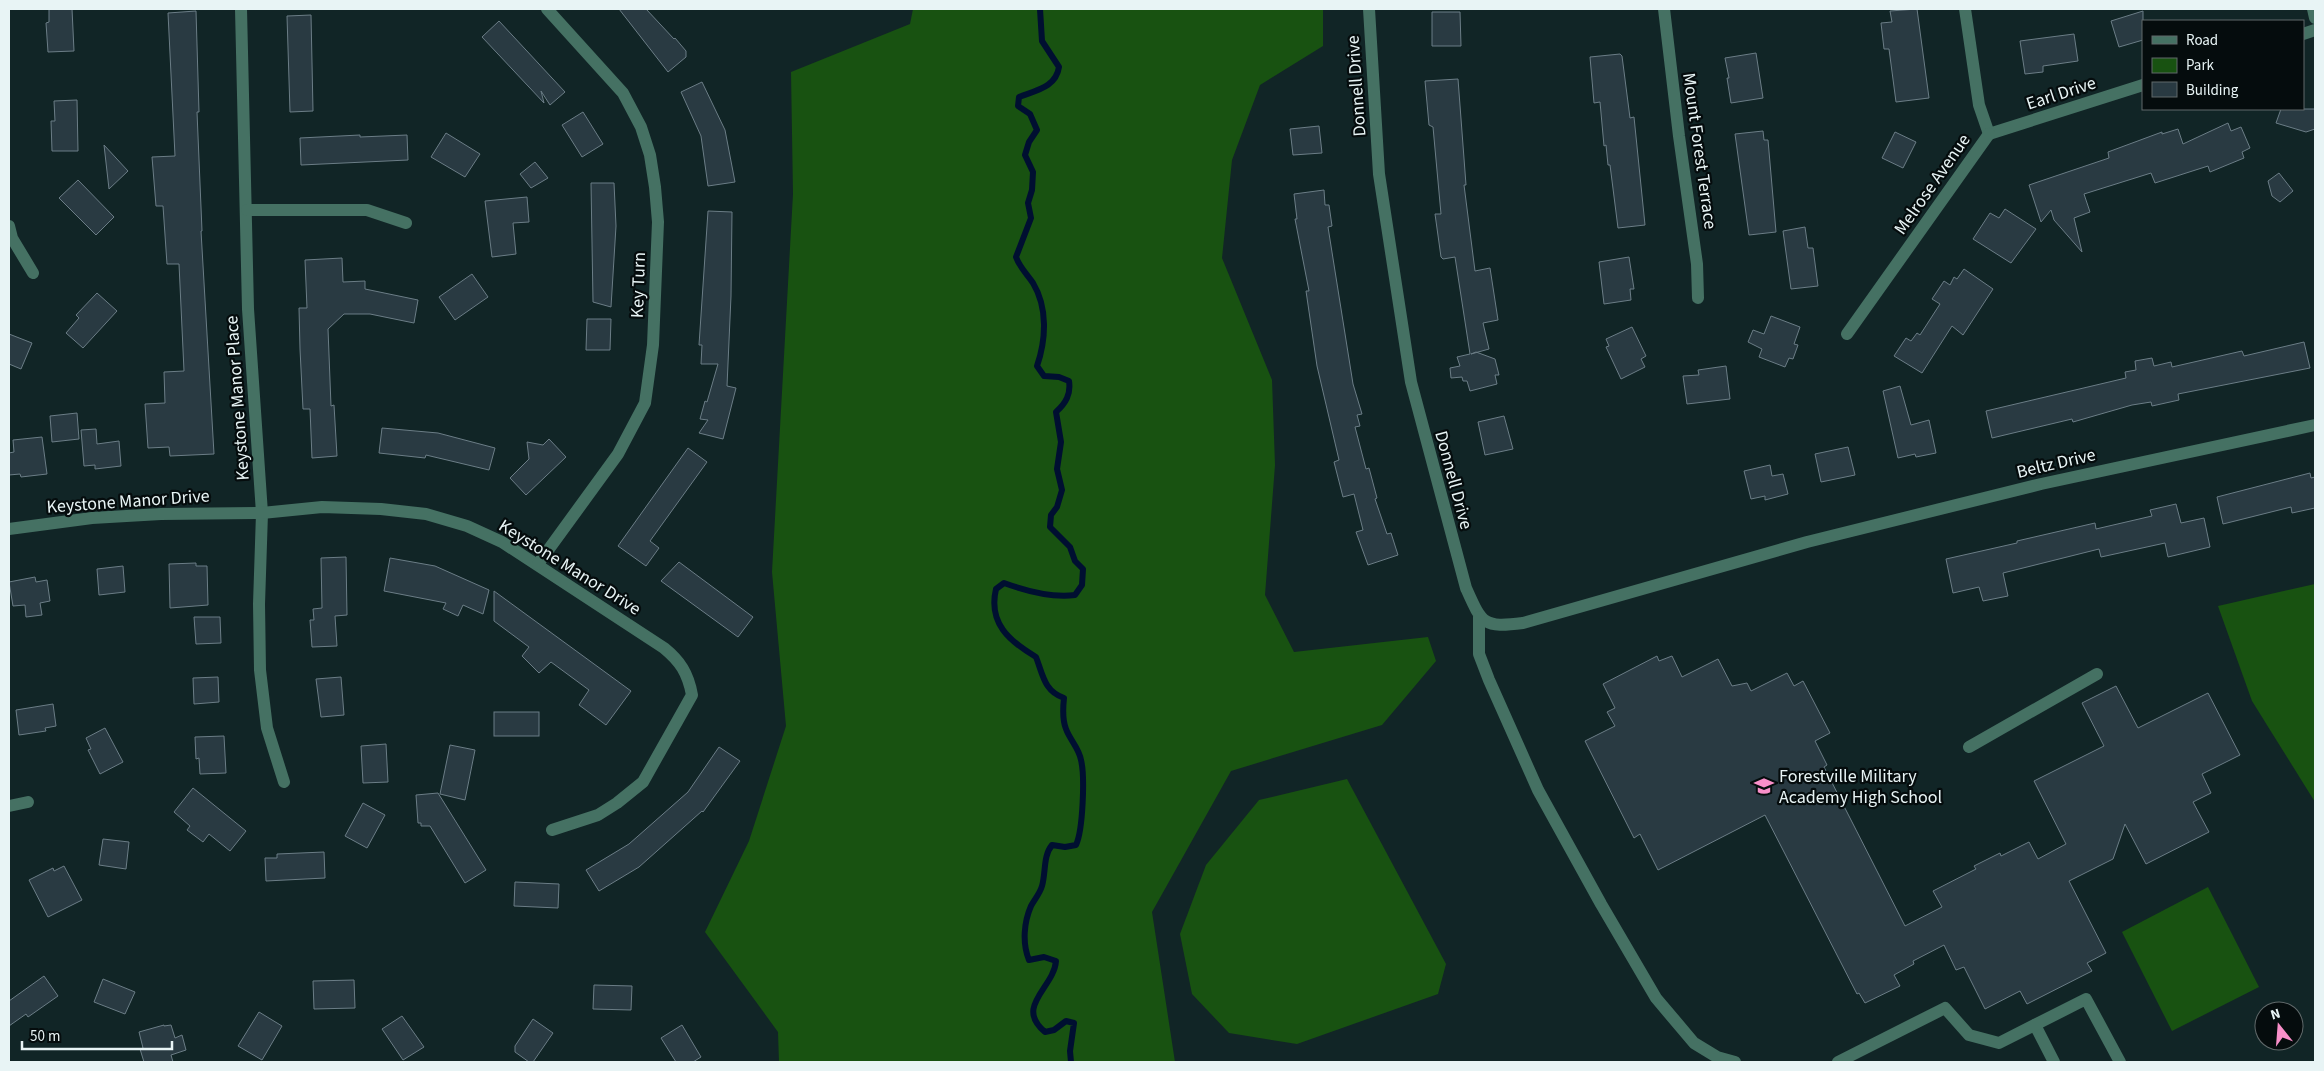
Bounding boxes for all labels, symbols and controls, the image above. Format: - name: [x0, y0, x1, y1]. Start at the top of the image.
- legend: [2142, 20, 2304, 110]
- text: Road: [2186, 30, 2218, 51]
- street label: Donnell Drive: [1340, 35, 1372, 137]
- text: Park: [2186, 55, 2215, 76]
- street label: Earl Drive: [2023, 70, 2099, 116]
- street label: Mount Forest Terrace: [1676, 71, 1723, 231]
- text: Building: [2186, 80, 2239, 101]
- street label: Melrose Avenue: [1888, 129, 1977, 240]
- street label: Key Turn: [625, 252, 652, 318]
- street label: Keystone Manor Place: [219, 315, 256, 481]
- street label: Donnell Drive: [1428, 428, 1479, 532]
- street label: Beltz Drive: [2014, 442, 2098, 485]
- street label: Keystone Manor Drive: [46, 483, 211, 520]
- street label: Keystone Manor Drive: [494, 514, 646, 621]
- place label: Forestville Military Academy High School: [1779, 764, 1942, 810]
- school or university icon: Forestville Military Academy High School: [1753, 775, 1775, 797]
- north arrow: [2254, 1001, 2304, 1051]
- text: N: [2268, 1004, 2283, 1025]
- scale bar: [22, 1018, 172, 1050]
- text: 50 m: [30, 1026, 60, 1047]

